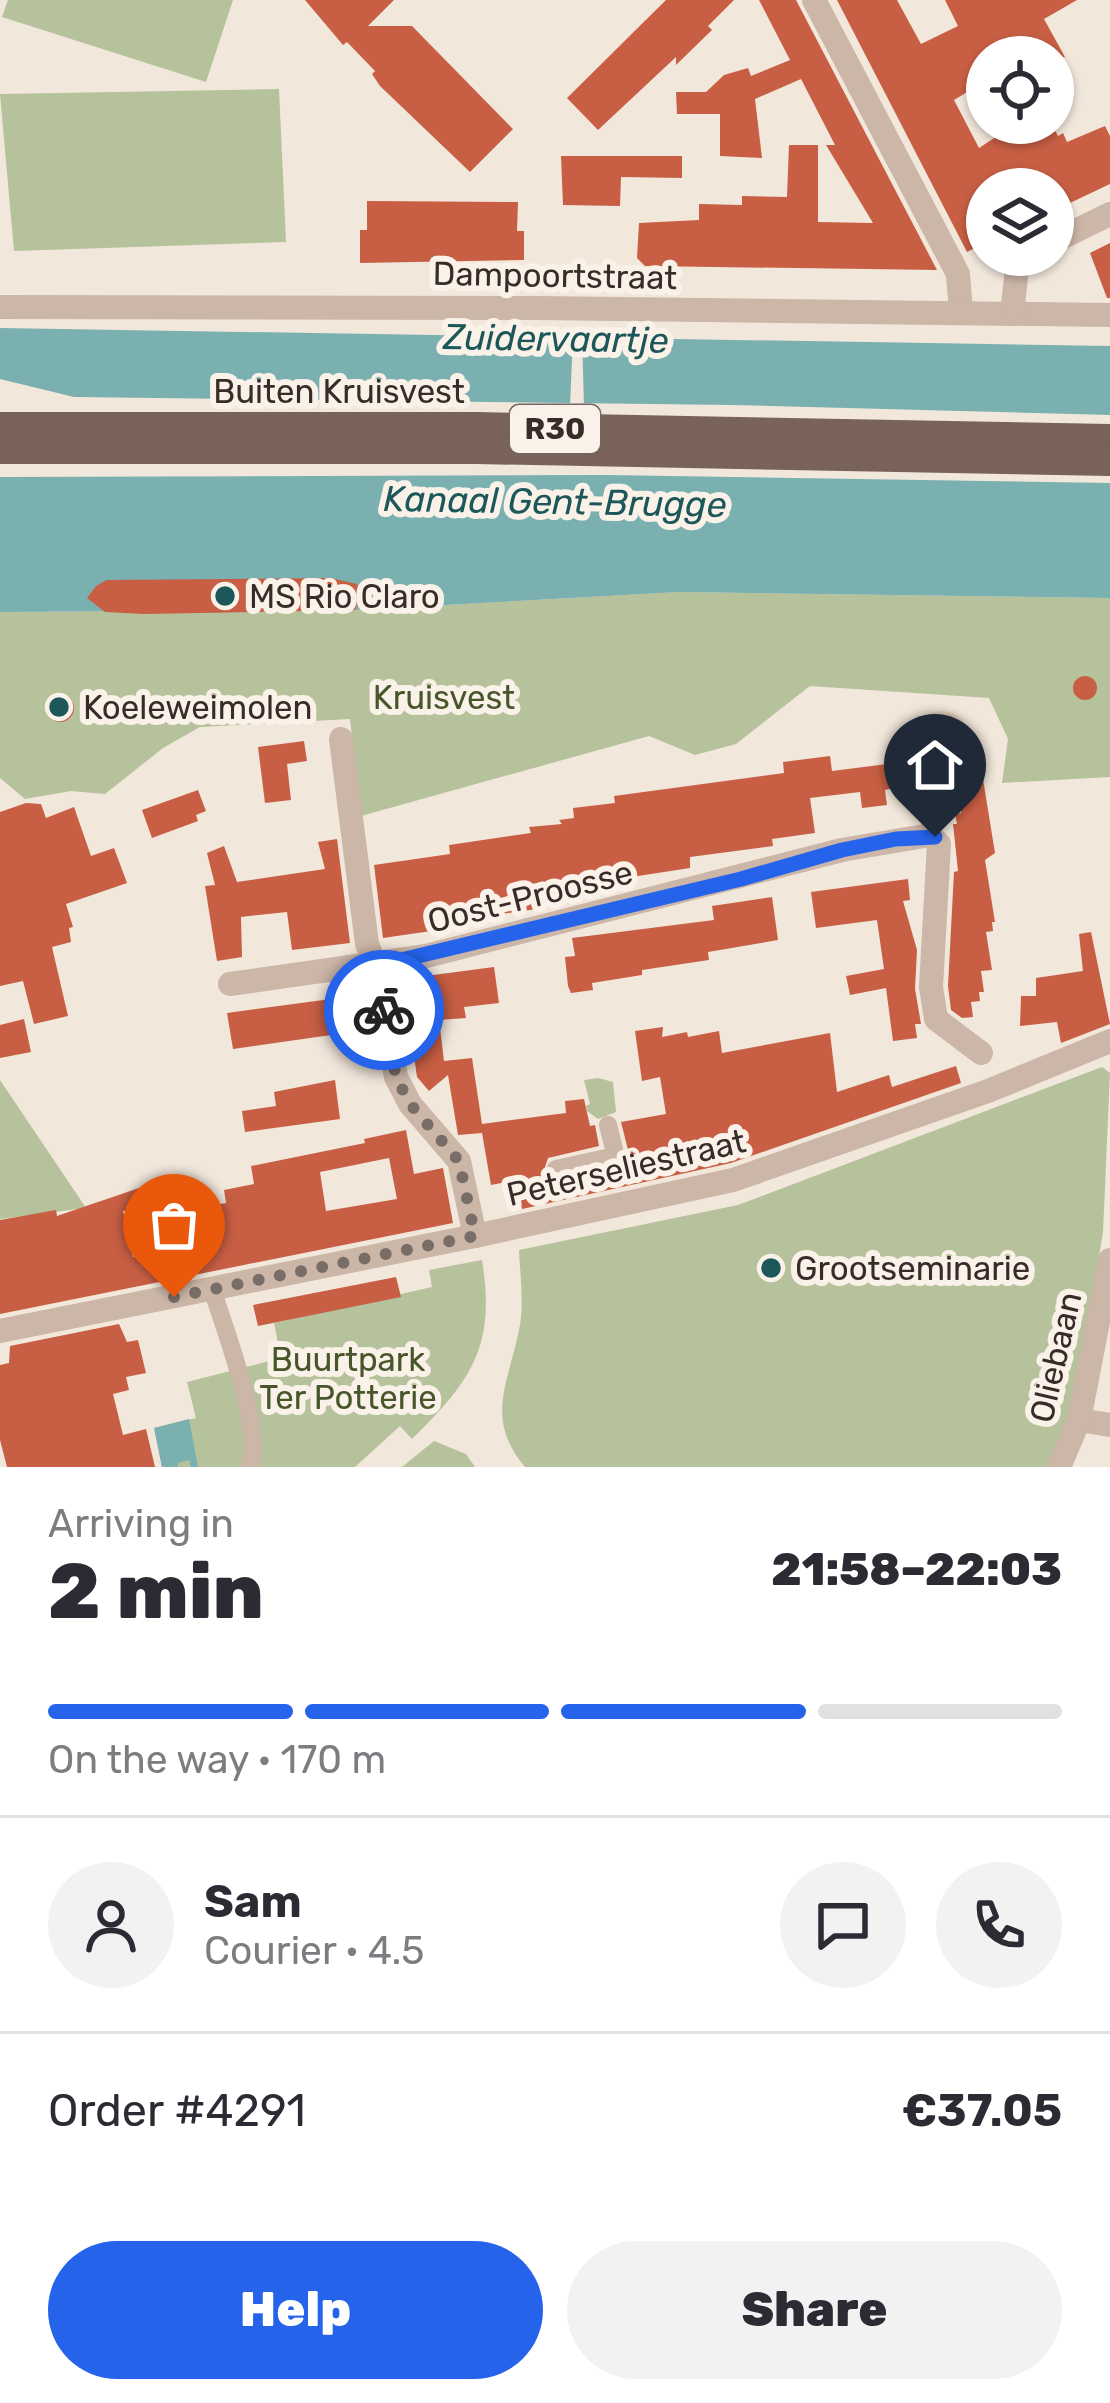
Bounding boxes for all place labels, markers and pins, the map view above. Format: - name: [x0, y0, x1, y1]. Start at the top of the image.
- place label: MS Rio Claro: [249, 577, 440, 616]
- marker: MS Rio Claro: [212, 583, 238, 609]
- place label: Koeleweimolen: [83, 688, 313, 727]
- marker: Koeleweimolen: [46, 694, 72, 720]
- pin: [884, 714, 986, 837]
- pin: [123, 1174, 225, 1297]
- place label: Grootseminarie: [795, 1249, 1030, 1288]
- marker: Grootseminarie: [758, 1255, 784, 1281]

